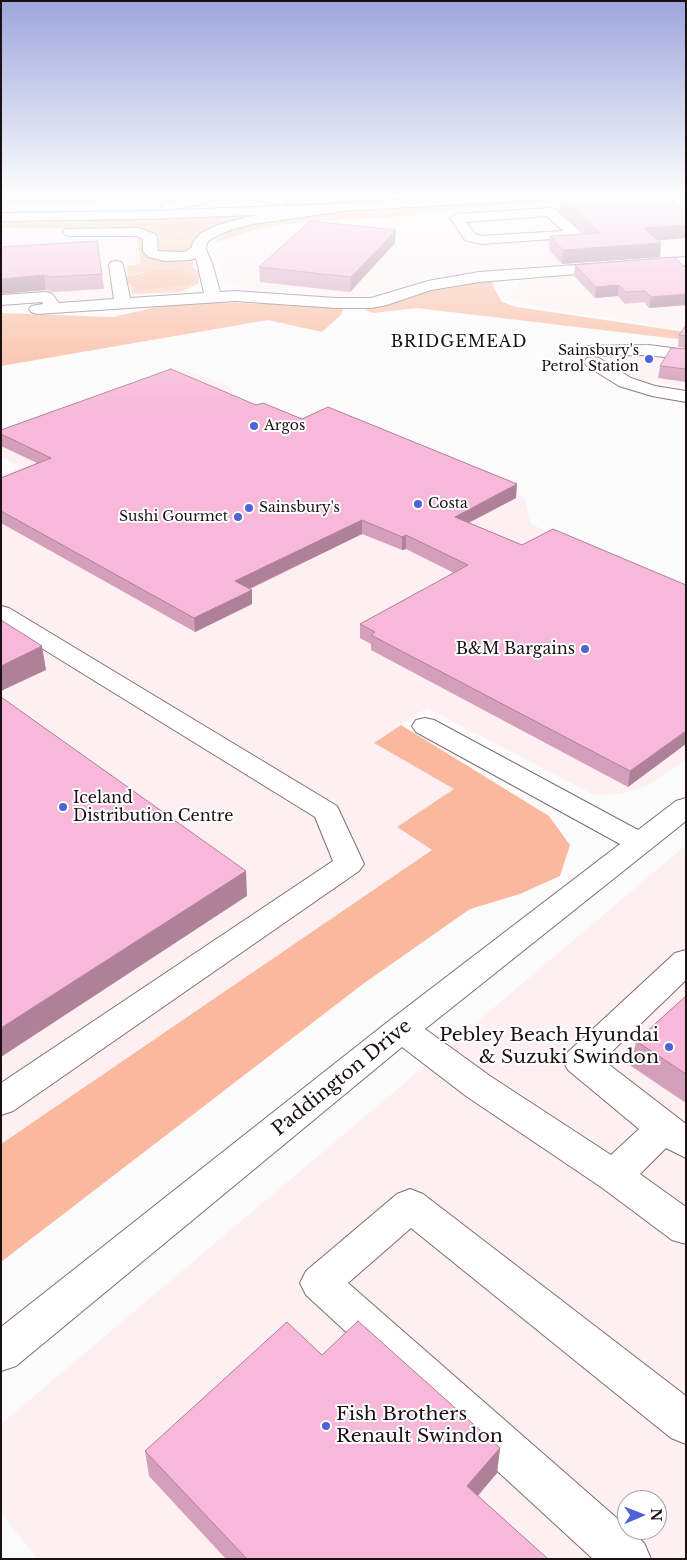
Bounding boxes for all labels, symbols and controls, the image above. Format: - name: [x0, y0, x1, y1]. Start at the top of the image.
- district label: BRIDGEMEAD: [389, 332, 529, 352]
- place label: Sainsbury's Petrol Station: [541, 343, 639, 376]
- marker: Sainsbury's Petrol Station: [643, 353, 655, 365]
- place label: Argos: [264, 418, 305, 434]
- marker: Argos: [248, 420, 260, 432]
- place label: Costa: [428, 496, 468, 512]
- marker: Costa: [412, 498, 424, 510]
- place label: Sainsbury's: [259, 500, 340, 516]
- marker: Sainsbury's: [243, 502, 255, 514]
- place label: Sushi Gourmet: [119, 509, 228, 525]
- marker: Sushi Gourmet: [232, 511, 244, 523]
- place label: B&M Bargains: [456, 639, 575, 659]
- marker: B&M Bargains: [579, 643, 591, 655]
- place label: Iceland Distribution Centre: [73, 788, 233, 826]
- marker: Iceland Distribution Centre: [57, 801, 69, 813]
- street label: Paddington Drive: [268, 1015, 416, 1141]
- place label: Pebley Beach Hyundai & Suzuki Swindon: [439, 1025, 659, 1069]
- marker: Pebley Beach Hyundai & Suzuki Swindon: [663, 1041, 675, 1053]
- place label: Fish Brothers Renault Swindon: [336, 1404, 503, 1448]
- marker: Fish Brothers Renault Swindon: [320, 1420, 332, 1432]
- north arrow: [617, 1490, 667, 1540]
- text: N: [647, 1508, 665, 1521]

